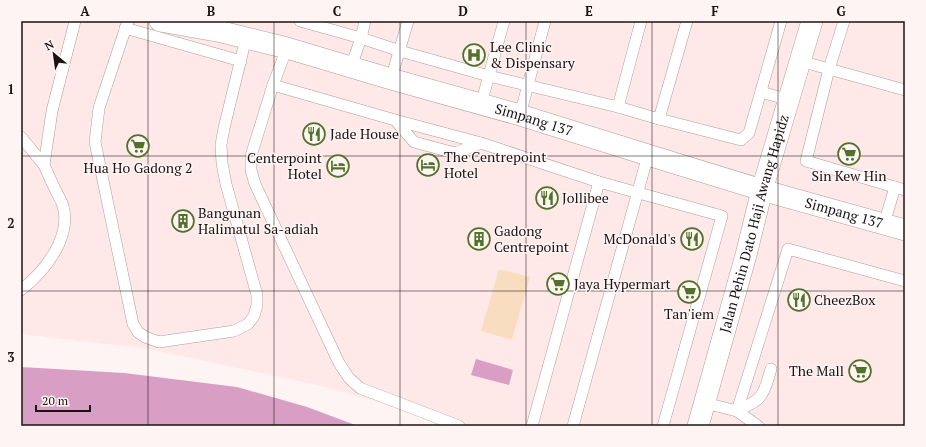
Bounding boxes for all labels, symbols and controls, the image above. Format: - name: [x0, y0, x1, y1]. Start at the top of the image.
- text: A: [80, 2, 90, 20]
- text: B: [207, 2, 215, 20]
- text: C: [333, 2, 341, 20]
- text: D: [458, 2, 468, 20]
- text: E: [585, 2, 593, 20]
- text: F: [711, 2, 719, 20]
- text: G: [836, 2, 846, 20]
- north arrow: [34, 34, 74, 74]
- text: N: [42, 37, 57, 53]
- place label: Lee Clinic & Dispensary: [490, 37, 576, 72]
- hospital icon: Lee Clinic & Dispensary: [461, 42, 487, 68]
- text: 1: [7, 80, 15, 98]
- street label: Simpang 137: [493, 99, 575, 140]
- street label: Jalan Pehin Dato Haji Awang Hapidz: [715, 112, 793, 335]
- restaurant icon: Jade House: [301, 121, 327, 147]
- place label: Jade House: [330, 124, 399, 143]
- supermarket icon: Hua Ho Gadong 2: [125, 133, 151, 159]
- supermarket icon: Sin Kew Hin: [836, 141, 862, 167]
- place label: The Centrepoint Hotel: [444, 147, 547, 182]
- place label: Centerpoint Hotel: [247, 148, 323, 183]
- hotel icon: The Centrepoint Hotel: [415, 152, 441, 178]
- hotel icon: Centerpoint Hotel: [325, 153, 351, 179]
- place label: Hua Ho Gadong 2: [84, 158, 192, 177]
- place label: Sin Kew Hin: [811, 166, 887, 185]
- restaurant icon: Jollibee: [534, 185, 560, 211]
- place label: Jollibee: [562, 188, 609, 207]
- street label: Simpang 137: [803, 193, 886, 232]
- place label: Bangunan Halimatul Sa-adiah: [198, 203, 319, 238]
- building icon: Bangunan Halimatul Sa-adiah: [170, 208, 196, 234]
- text: 2: [7, 214, 15, 232]
- place label: Gadong Centrepoint: [494, 221, 570, 256]
- building icon: Gadong Centrepoint: [466, 226, 492, 252]
- restaurant icon: McDonald's: [679, 226, 705, 252]
- place label: McDonald's: [604, 229, 676, 248]
- supermarket icon: Jaya Hypermart: [545, 271, 571, 297]
- place label: Jaya Hypermart: [574, 274, 672, 293]
- supermarket icon: Tan'iem: [676, 279, 702, 305]
- restaurant icon: CheezBox: [786, 287, 812, 313]
- place label: CheezBox: [814, 290, 876, 309]
- place label: Tan'iem: [664, 304, 714, 323]
- text: 3: [7, 348, 15, 366]
- supermarket icon: The Mall: [847, 358, 873, 384]
- place label: The Mall: [789, 361, 844, 380]
- scale bar: [36, 387, 90, 413]
- text: 20 m: [42, 393, 69, 408]

